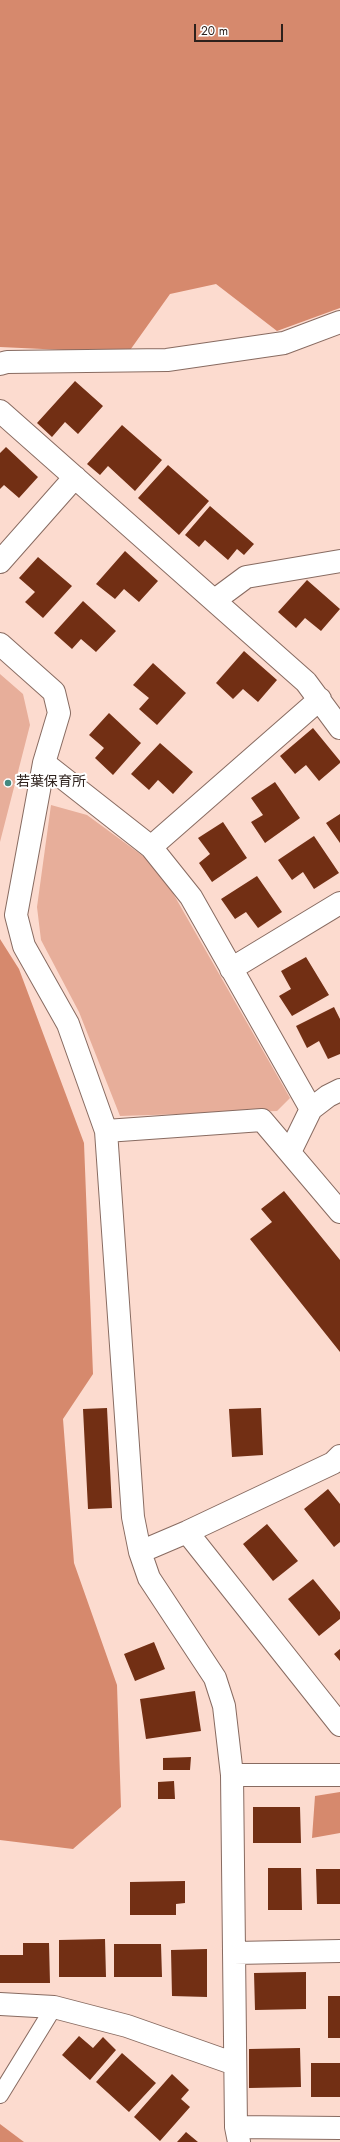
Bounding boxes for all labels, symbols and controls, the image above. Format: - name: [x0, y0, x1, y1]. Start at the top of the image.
- scale bar: [196, 16, 285, 42]
- text: 20 m: [201, 22, 228, 40]
- place label: 若葉保育所: [16, 775, 86, 791]
- marker: 若葉保育所: [3, 778, 13, 788]

